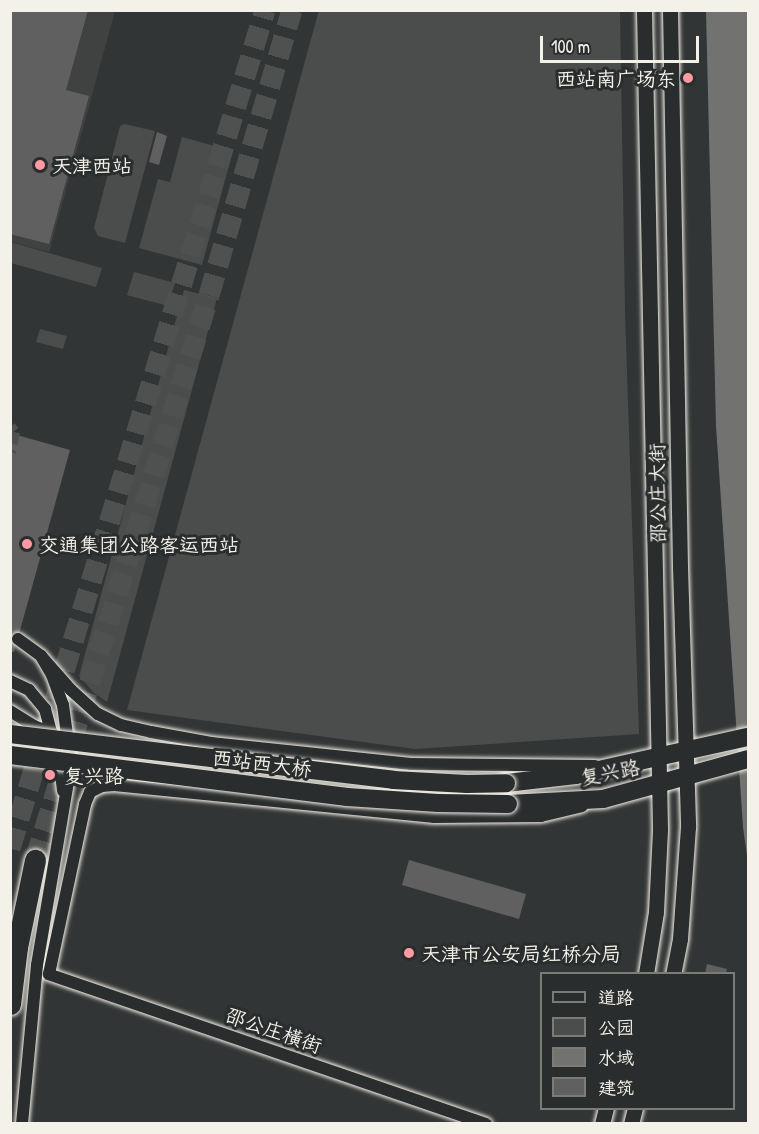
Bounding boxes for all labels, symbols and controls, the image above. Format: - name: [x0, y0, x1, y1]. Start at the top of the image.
- scale bar: [543, 24, 702, 62]
- text: 100 m: [551, 34, 590, 59]
- place label: 西站南广场东: [556, 66, 676, 90]
- marker: 西站南广场东: [681, 71, 695, 85]
- place label: 天津西站: [52, 153, 132, 177]
- marker: 天津西站: [33, 158, 47, 172]
- street label: 邵公庄大街: [644, 443, 670, 543]
- place label: 交通集团公路客运西站: [39, 532, 239, 556]
- marker: 交通集团公路客运西站: [20, 537, 34, 551]
- street label: 西站西大桥: [211, 745, 313, 781]
- street label: 复兴路: [578, 754, 642, 790]
- place label: 复兴路: [64, 763, 124, 787]
- marker: 复兴路: [41, 766, 59, 784]
- place label: 天津市公安局红桥分局: [421, 941, 621, 965]
- marker: 天津市公安局红桥分局: [402, 946, 416, 960]
- legend: [540, 972, 735, 1110]
- text: 道路: [598, 985, 634, 1010]
- street label: 邵公庄横街: [223, 1002, 325, 1058]
- text: 公园: [598, 1015, 634, 1040]
- text: 水域: [598, 1045, 634, 1070]
- text: 建筑: [598, 1075, 634, 1100]

